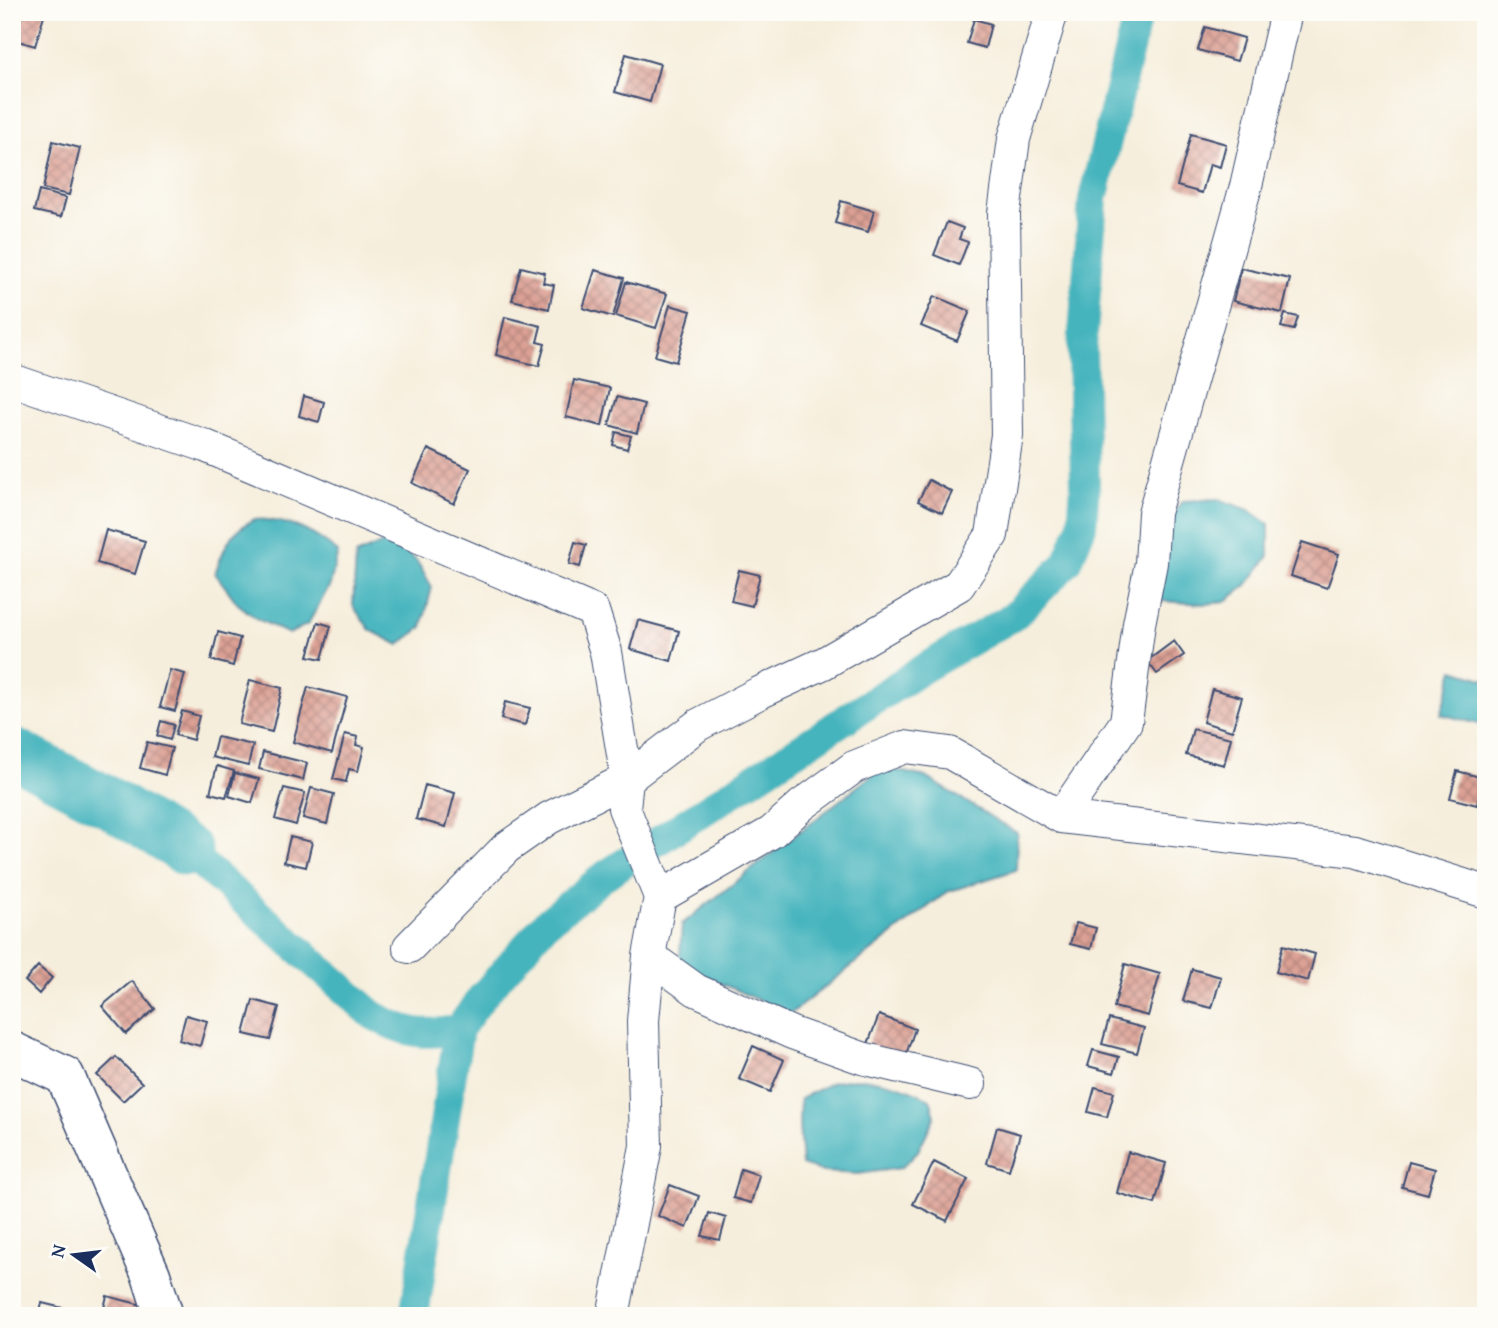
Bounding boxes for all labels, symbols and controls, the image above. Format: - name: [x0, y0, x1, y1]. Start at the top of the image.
- north arrow: [38, 1220, 108, 1290]
- text: N: [42, 1241, 73, 1260]

